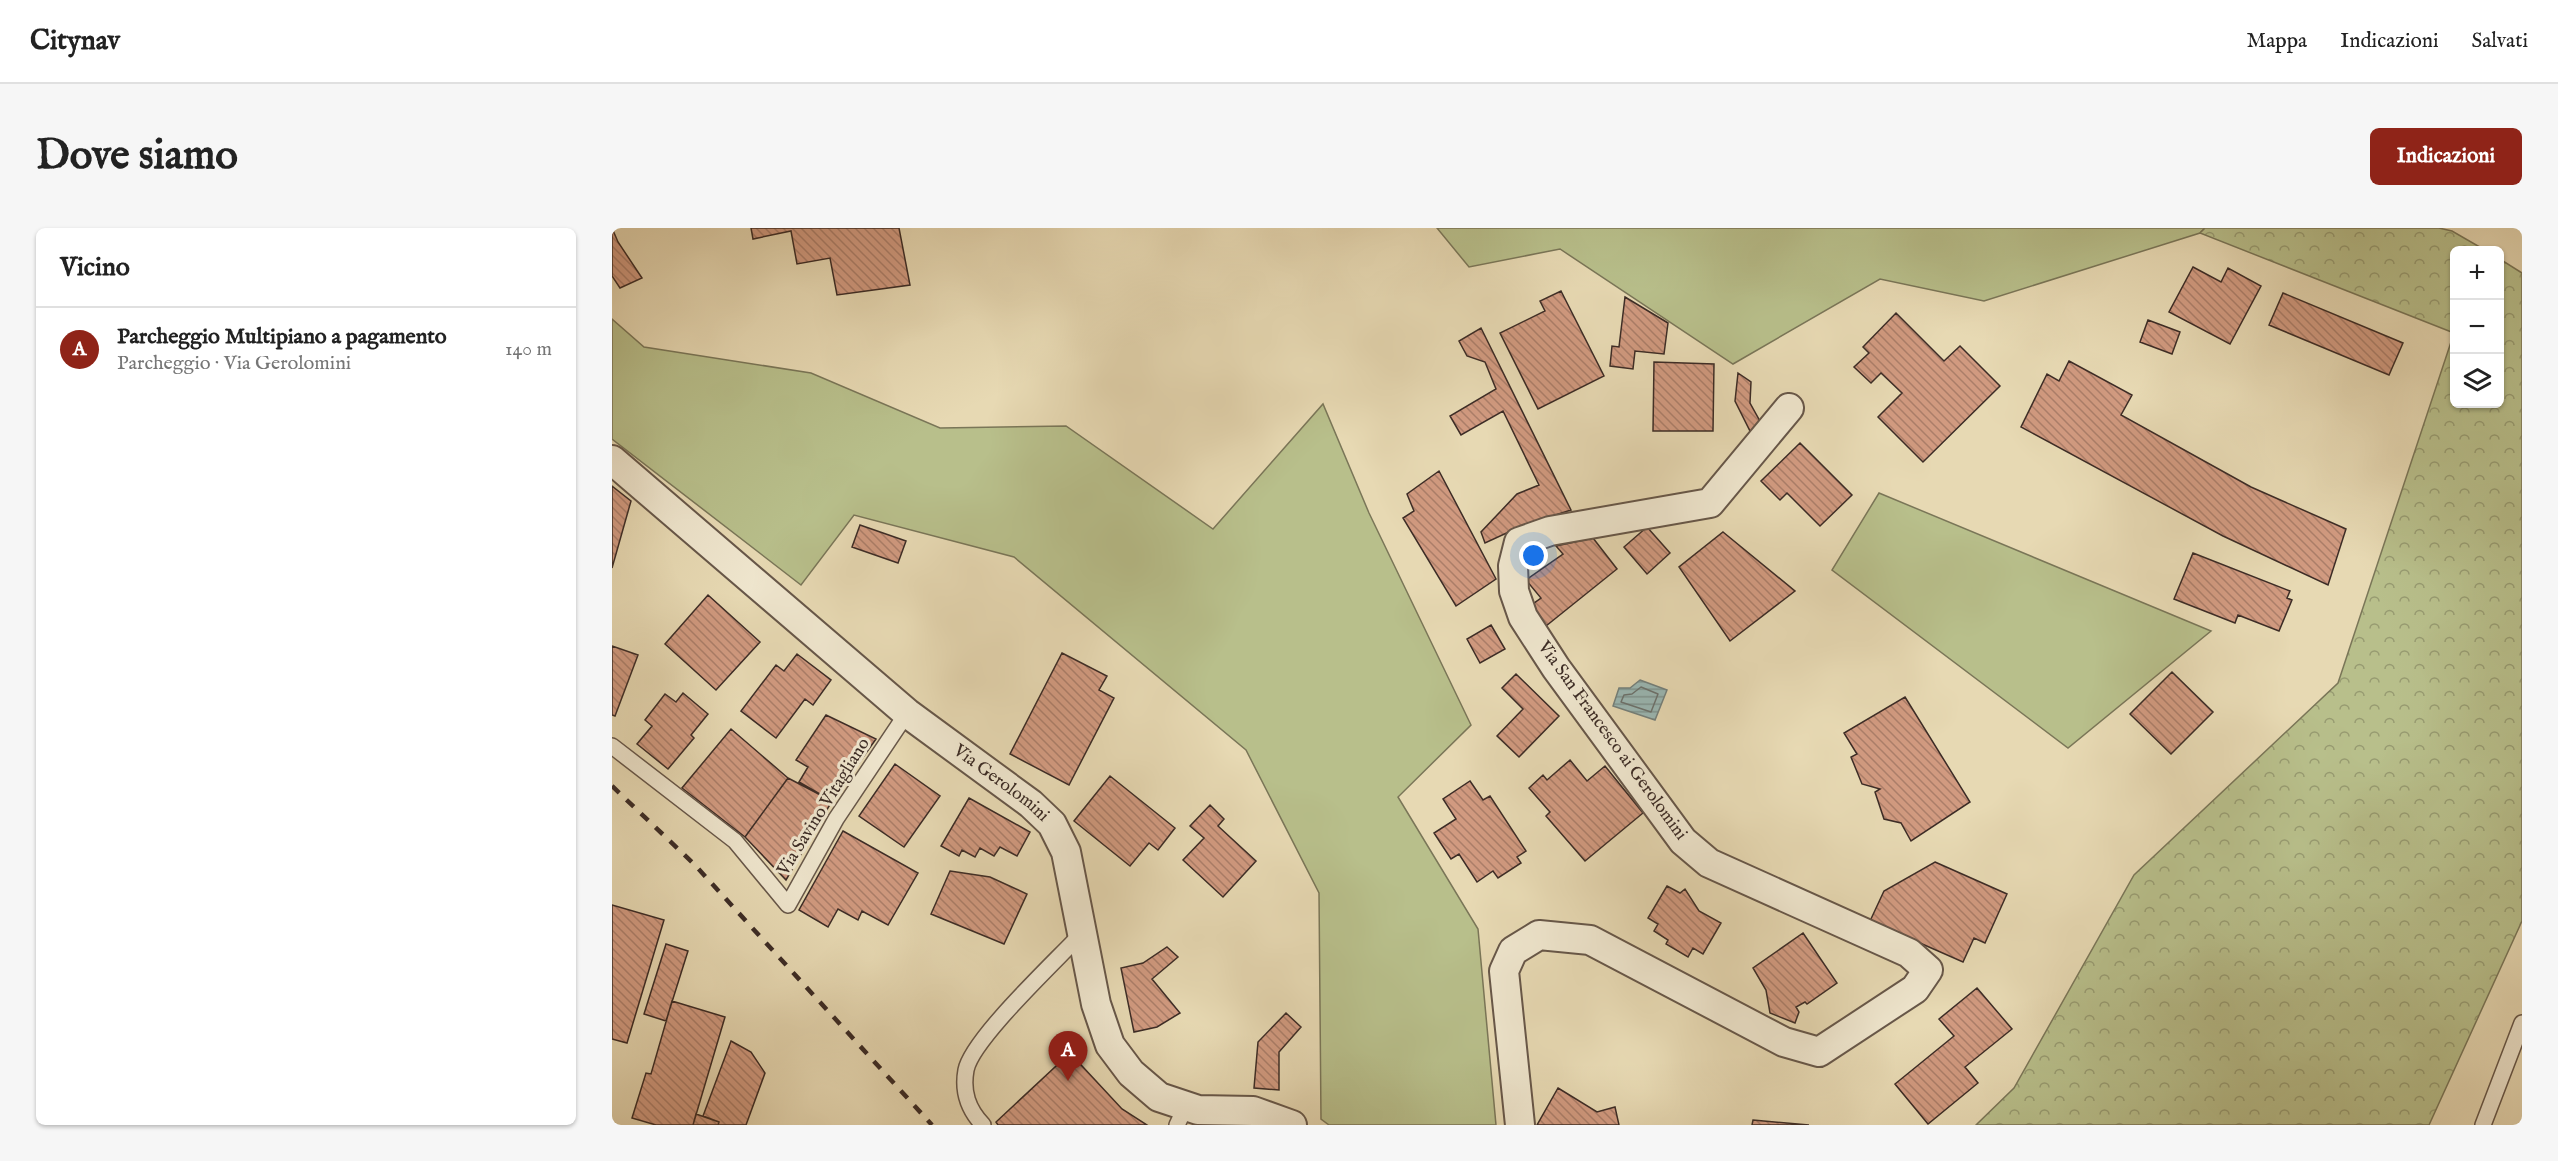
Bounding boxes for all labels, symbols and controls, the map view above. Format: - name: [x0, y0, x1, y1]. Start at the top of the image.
- text: Citynav: [30, 24, 120, 59]
- text: Mappa: [2247, 28, 2307, 55]
- text: Indicazioni: [2340, 28, 2439, 55]
- text: Salvati: [2472, 28, 2528, 55]
- button: Indicazioni: [2370, 128, 2522, 185]
- text: Dove siamo: [36, 130, 238, 183]
- map controls: [2450, 246, 2504, 408]
- button: +: [2450, 246, 2504, 300]
- text: Vicino: [60, 251, 130, 284]
- button: −: [2450, 300, 2504, 354]
- text: Parcheggio Multipiano a pagamento: [117, 323, 447, 351]
- text: A: [73, 337, 86, 362]
- text: 140 m: [505, 337, 552, 362]
- text: Parcheggio · Via Gerolomini: [117, 351, 351, 376]
- button: layers: [2450, 354, 2504, 408]
- your location: [1519, 541, 1548, 570]
- street label: Via San Francesco ai Gerolomini: [1531, 636, 1692, 845]
- street label: Via Savino Vitagliano: [772, 734, 876, 881]
- street label: Via Gerolomini: [948, 739, 1054, 827]
- pin: A: [1048, 1032, 1088, 1081]

